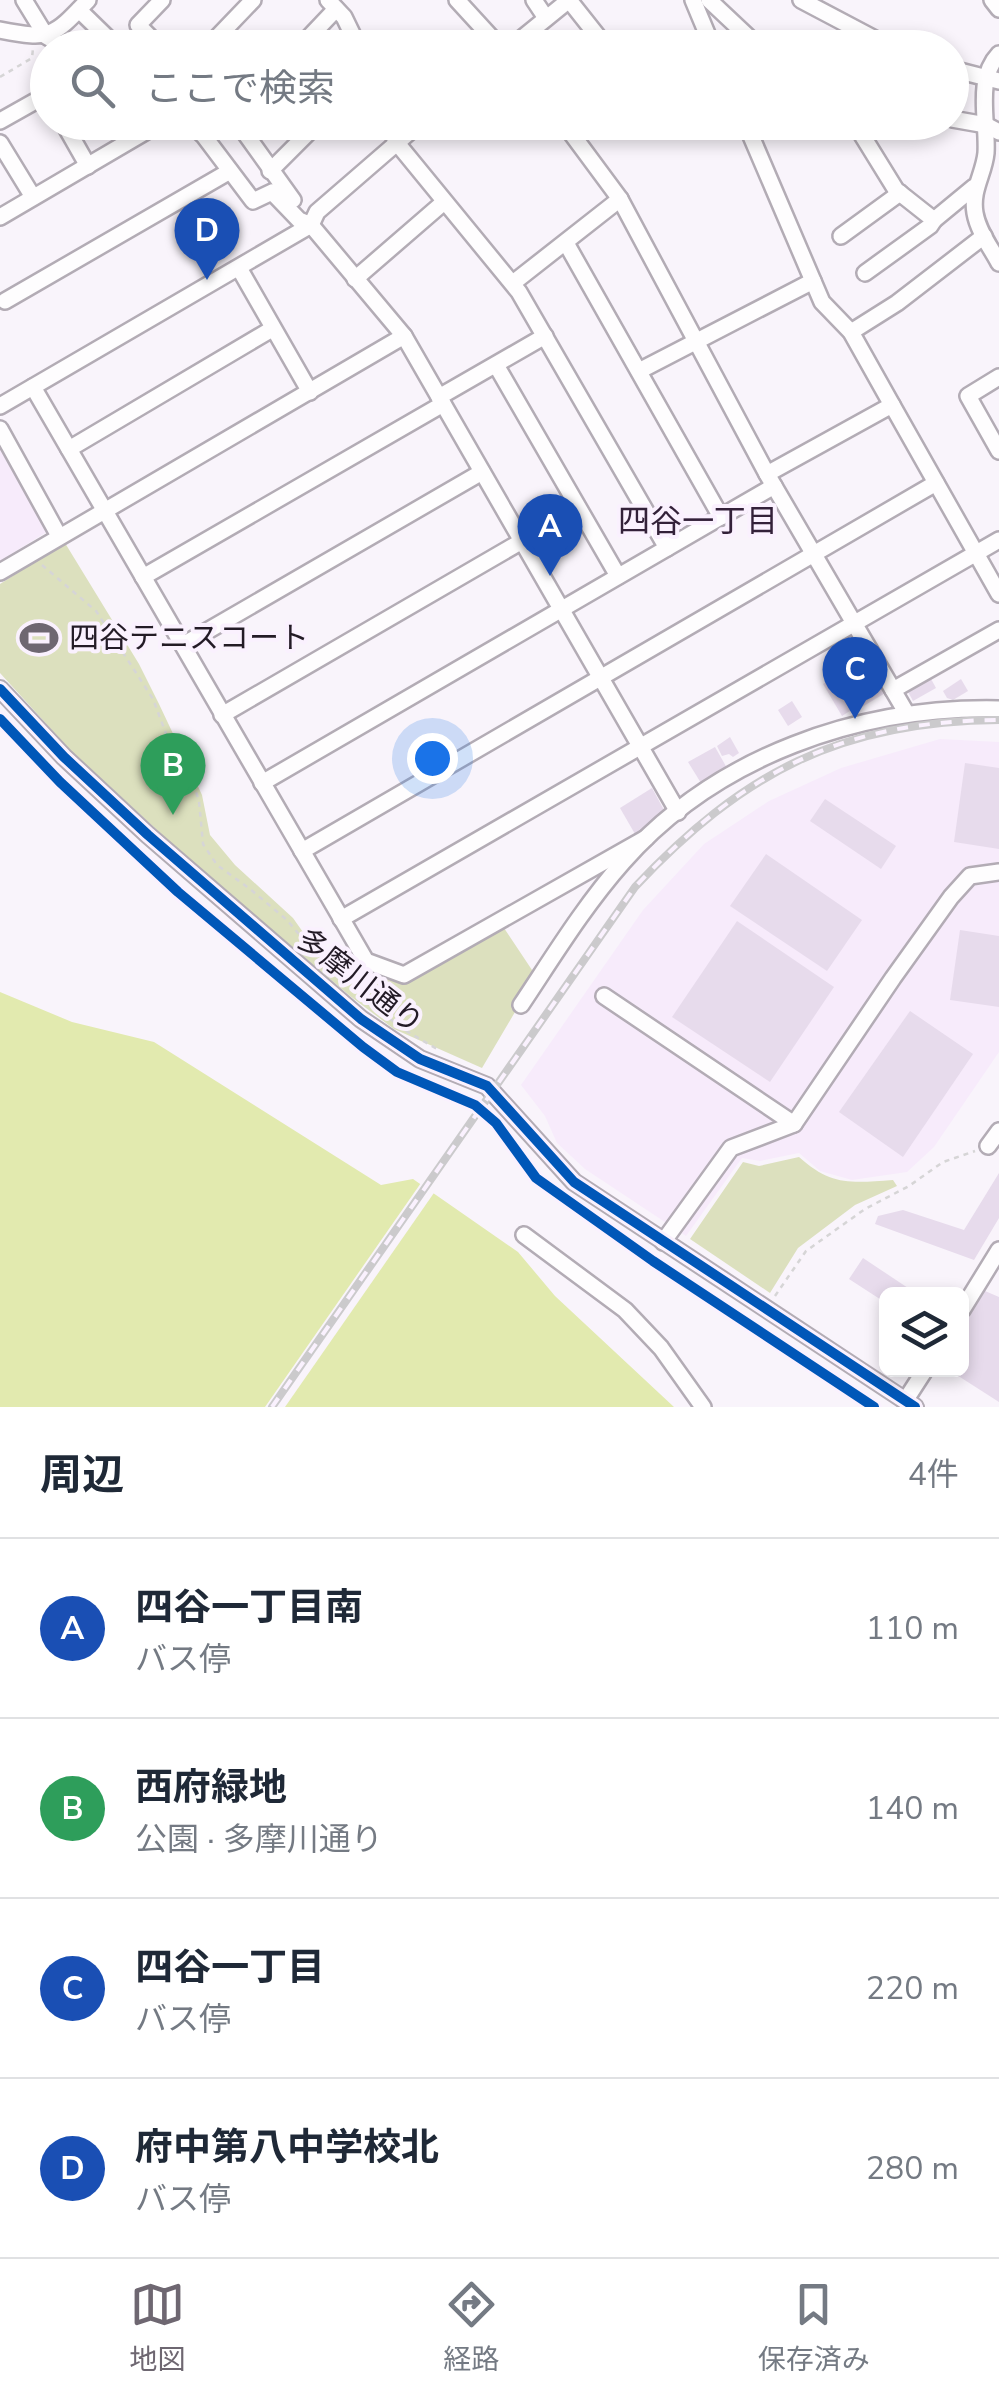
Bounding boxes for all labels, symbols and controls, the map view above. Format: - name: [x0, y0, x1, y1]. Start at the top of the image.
- search box: [30, 30, 969, 140]
- icon: search: [65, 58, 120, 113]
- text: ここで検索: [145, 63, 335, 114]
- pin: D: [174, 198, 240, 280]
- pin: A: [518, 494, 582, 576]
- district label: 四谷一丁目: [618, 500, 778, 543]
- sports icon: 四谷テニスコート: [18, 617, 60, 659]
- place label: 四谷テニスコート: [69, 618, 309, 659]
- pin: C: [822, 636, 888, 719]
- pin: B: [140, 732, 206, 815]
- your location: [407, 733, 458, 784]
- street label: 多摩川通り: [288, 919, 431, 1044]
- map controls: [879, 1287, 969, 1377]
- button: layers: [879, 1287, 969, 1377]
- text: 周辺: [40, 1447, 124, 1504]
- text: 4件: [908, 1453, 959, 1496]
- text: 四谷一丁目南: [135, 1582, 363, 1633]
- text: A: [61, 1607, 84, 1650]
- text: 110 m: [866, 1607, 959, 1650]
- text: バス停: [135, 1638, 231, 1681]
- text: 西府緑地: [135, 1762, 287, 1813]
- text: B: [61, 1787, 84, 1830]
- text: 140 m: [866, 1787, 959, 1830]
- text: 公園 · 多摩川通り: [135, 1818, 383, 1861]
- text: 四谷一丁目: [135, 1942, 325, 1993]
- text: C: [62, 1967, 83, 2010]
- text: 220 m: [866, 1967, 959, 2010]
- text: バス停: [135, 1998, 231, 2041]
- text: 府中第八中学校北: [135, 2122, 439, 2173]
- text: D: [60, 2147, 85, 2190]
- text: 280 m: [866, 2147, 959, 2190]
- text: バス停: [135, 2178, 231, 2221]
- tab: 地図: [129, 2277, 185, 2379]
- tab: 経路: [443, 2277, 500, 2379]
- tab: 保存済み: [758, 2277, 870, 2379]

